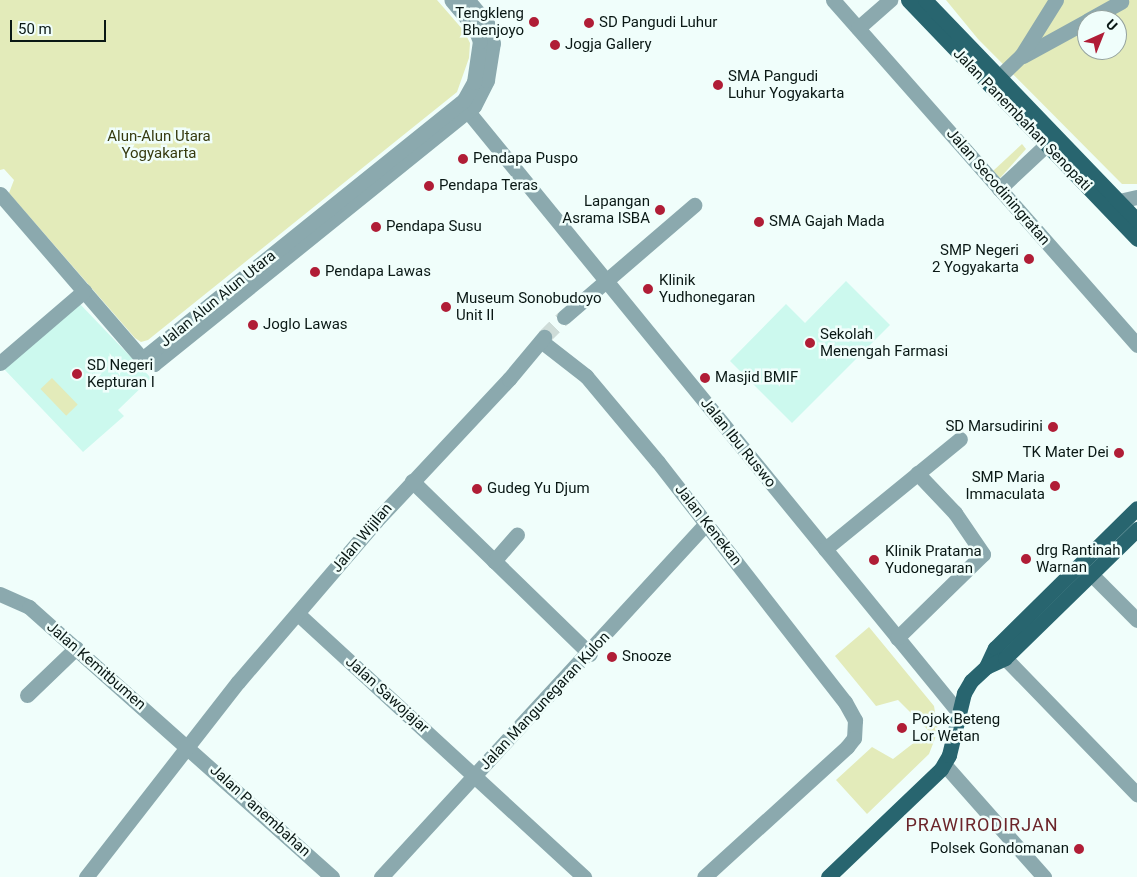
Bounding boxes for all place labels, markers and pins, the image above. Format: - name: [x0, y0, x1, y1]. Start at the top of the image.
- place label: Tengkleng Bhenjoyo: [455, 4, 524, 39]
- place label: SD Pangudi Luhur: [599, 14, 717, 32]
- marker: Tengkleng Bhenjoyo: [528, 16, 540, 28]
- marker: SD Pangudi Luhur: [583, 17, 595, 29]
- place label: Jogja Gallery: [565, 36, 652, 54]
- marker: Jogja Gallery: [549, 39, 561, 51]
- place label: SMA Pangudi Luhur Yogyakarta: [728, 67, 844, 102]
- marker: SMA Pangudi Luhur Yogyakarta: [712, 79, 724, 91]
- place label: Pendapa Puspo: [473, 150, 578, 168]
- marker: Pendapa Puspo: [457, 153, 469, 165]
- place label: Pendapa Teras: [439, 177, 538, 195]
- marker: Pendapa Teras: [423, 180, 435, 192]
- place label: Lapangan Asrama ISBA: [562, 192, 650, 227]
- marker: Lapangan Asrama ISBA: [654, 204, 666, 216]
- place label: SMA Gajah Mada: [769, 213, 885, 231]
- marker: SMA Gajah Mada: [753, 216, 765, 228]
- place label: Pendapa Susu: [386, 218, 482, 236]
- marker: Pendapa Susu: [370, 221, 382, 233]
- place label: SMP Negeri 2 Yogyakarta: [932, 241, 1019, 276]
- marker: SMP Negeri 2 Yogyakarta: [1023, 253, 1035, 265]
- place label: Pendapa Lawas: [325, 263, 431, 281]
- marker: Pendapa Lawas: [309, 266, 321, 278]
- place label: Klinik Yudhonegaran: [659, 271, 755, 306]
- marker: Klinik Yudhonegaran: [641, 282, 655, 296]
- place label: Museum Sonobudoyo Unit II: [456, 289, 602, 324]
- marker: Museum Sonobudoyo Unit II: [440, 301, 452, 313]
- place label: Joglo Lawas: [263, 316, 348, 334]
- marker: Joglo Lawas: [247, 319, 259, 331]
- place label: Sekolah Menengah Farmasi: [820, 325, 948, 360]
- marker: Sekolah Menengah Farmasi: [804, 337, 816, 349]
- place label: SD Negeri Kepturan I: [87, 356, 155, 391]
- marker: SD Negeri Kepturan I: [71, 368, 83, 380]
- place label: Masjid BMIF: [715, 369, 798, 387]
- marker: Masjid BMIF: [699, 372, 711, 384]
- place label: SD Marsudirini: [945, 418, 1043, 436]
- marker: SD Marsudirini: [1047, 421, 1059, 433]
- place label: TK Mater Dei: [1023, 444, 1109, 462]
- marker: TK Mater Dei: [1113, 447, 1125, 459]
- place label: SMP Maria Immaculata: [965, 468, 1045, 503]
- place label: Gudeg Yu Djum: [487, 480, 590, 498]
- marker: SMP Maria Immaculata: [1049, 480, 1061, 492]
- marker: Gudeg Yu Djum: [471, 483, 483, 495]
- place label: drg Rantinah Warnan: [1036, 541, 1120, 576]
- place label: Klinik Pratama Yudonegaran: [885, 542, 982, 577]
- marker: Klinik Pratama Yudonegaran: [867, 553, 881, 567]
- marker: drg Rantinah Warnan: [1020, 553, 1032, 565]
- place label: Snooze: [622, 648, 671, 666]
- marker: Snooze: [606, 651, 618, 663]
- place label: Pojok Beteng Lor Wetan: [912, 710, 1000, 745]
- marker: Pojok Beteng Lor Wetan: [896, 722, 908, 734]
- place label: Polsek Gondomanan: [930, 840, 1069, 858]
- marker: Polsek Gondomanan: [1073, 843, 1085, 855]

